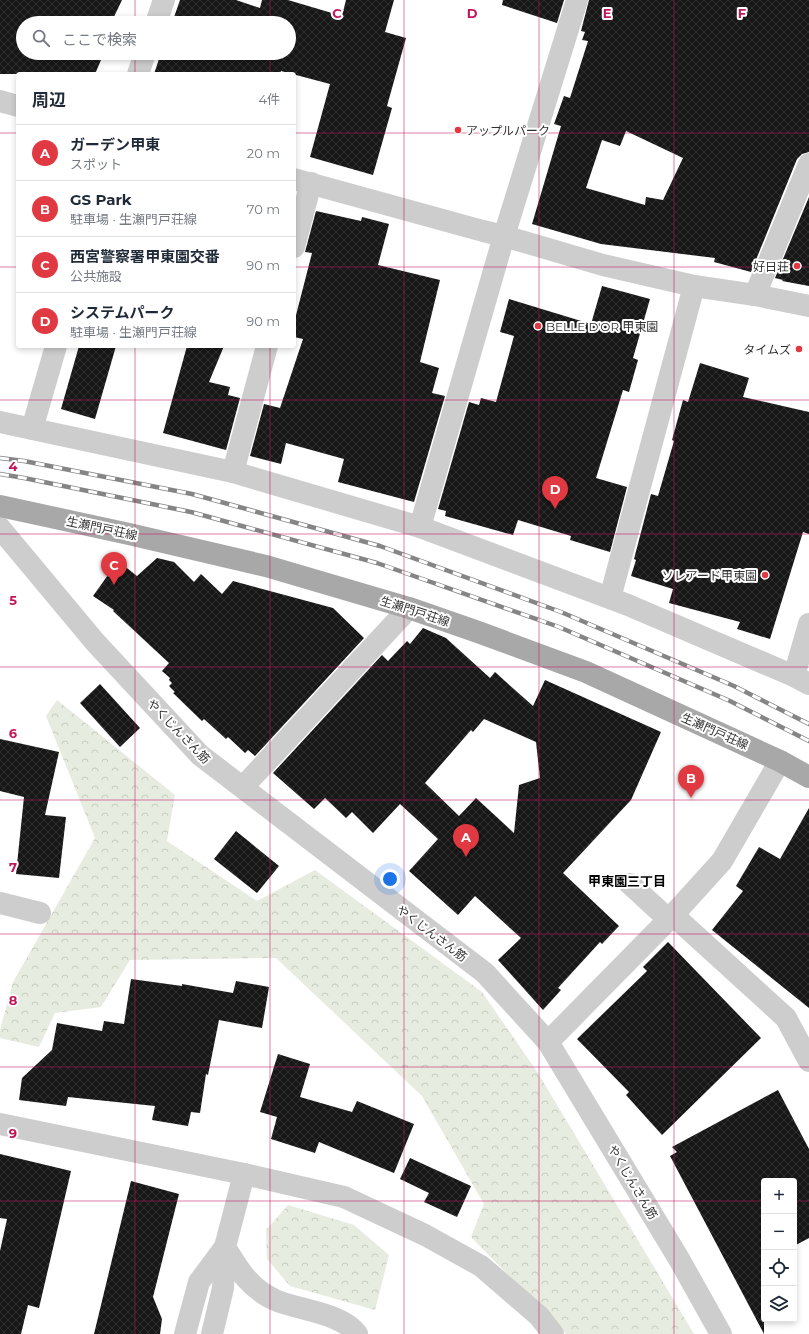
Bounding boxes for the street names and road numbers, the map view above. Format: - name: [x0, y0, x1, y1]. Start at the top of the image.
- street label: 生瀬門戸荘線: [65, 513, 139, 543]
- street label: 生瀬門戸荘線: [378, 593, 452, 629]
- street label: やくじんさん筋: [144, 696, 214, 766]
- street label: 生瀬門戸荘線: [679, 710, 751, 752]
- street label: やくじんさん筋: [394, 902, 470, 964]
- street label: やくじんさん筋: [605, 1142, 661, 1222]

